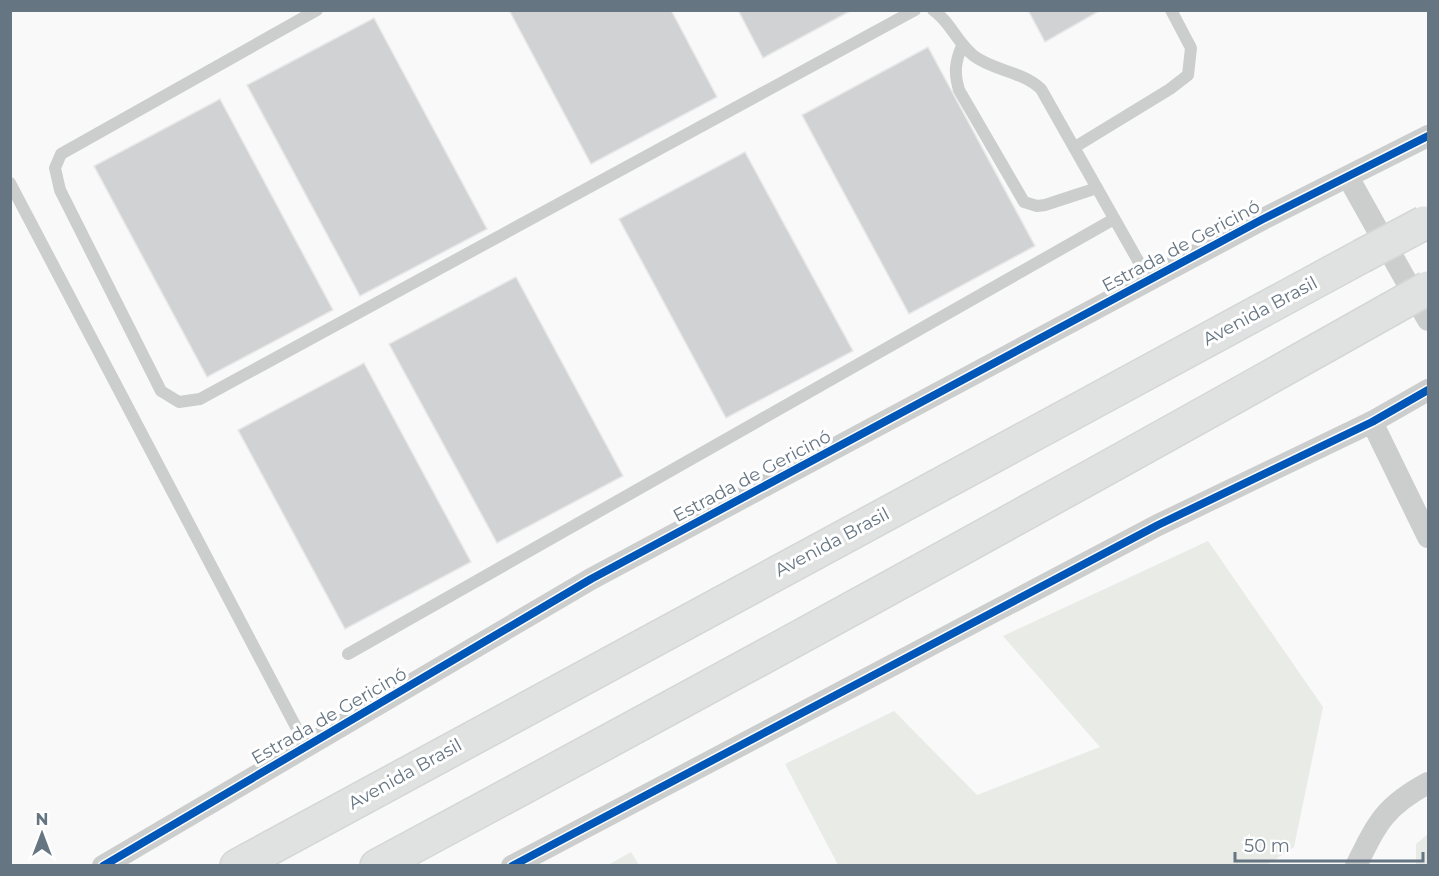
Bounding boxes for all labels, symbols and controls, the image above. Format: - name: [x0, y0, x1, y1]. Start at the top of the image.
- street label: Estrada de Gericinó: [1098, 195, 1264, 297]
- street label: Avenida Brasil: [1199, 272, 1321, 350]
- street label: Estrada de Gericinó: [669, 425, 835, 527]
- street label: Avenida Brasil: [771, 503, 893, 581]
- street label: Estrada de Gericinó: [248, 663, 410, 769]
- street label: Avenida Brasil: [344, 734, 466, 814]
- north arrow: [12, 804, 72, 864]
- text: N: [36, 810, 48, 829]
- scale bar: [1235, 825, 1422, 863]
- text: 50 m: [1244, 835, 1290, 857]

